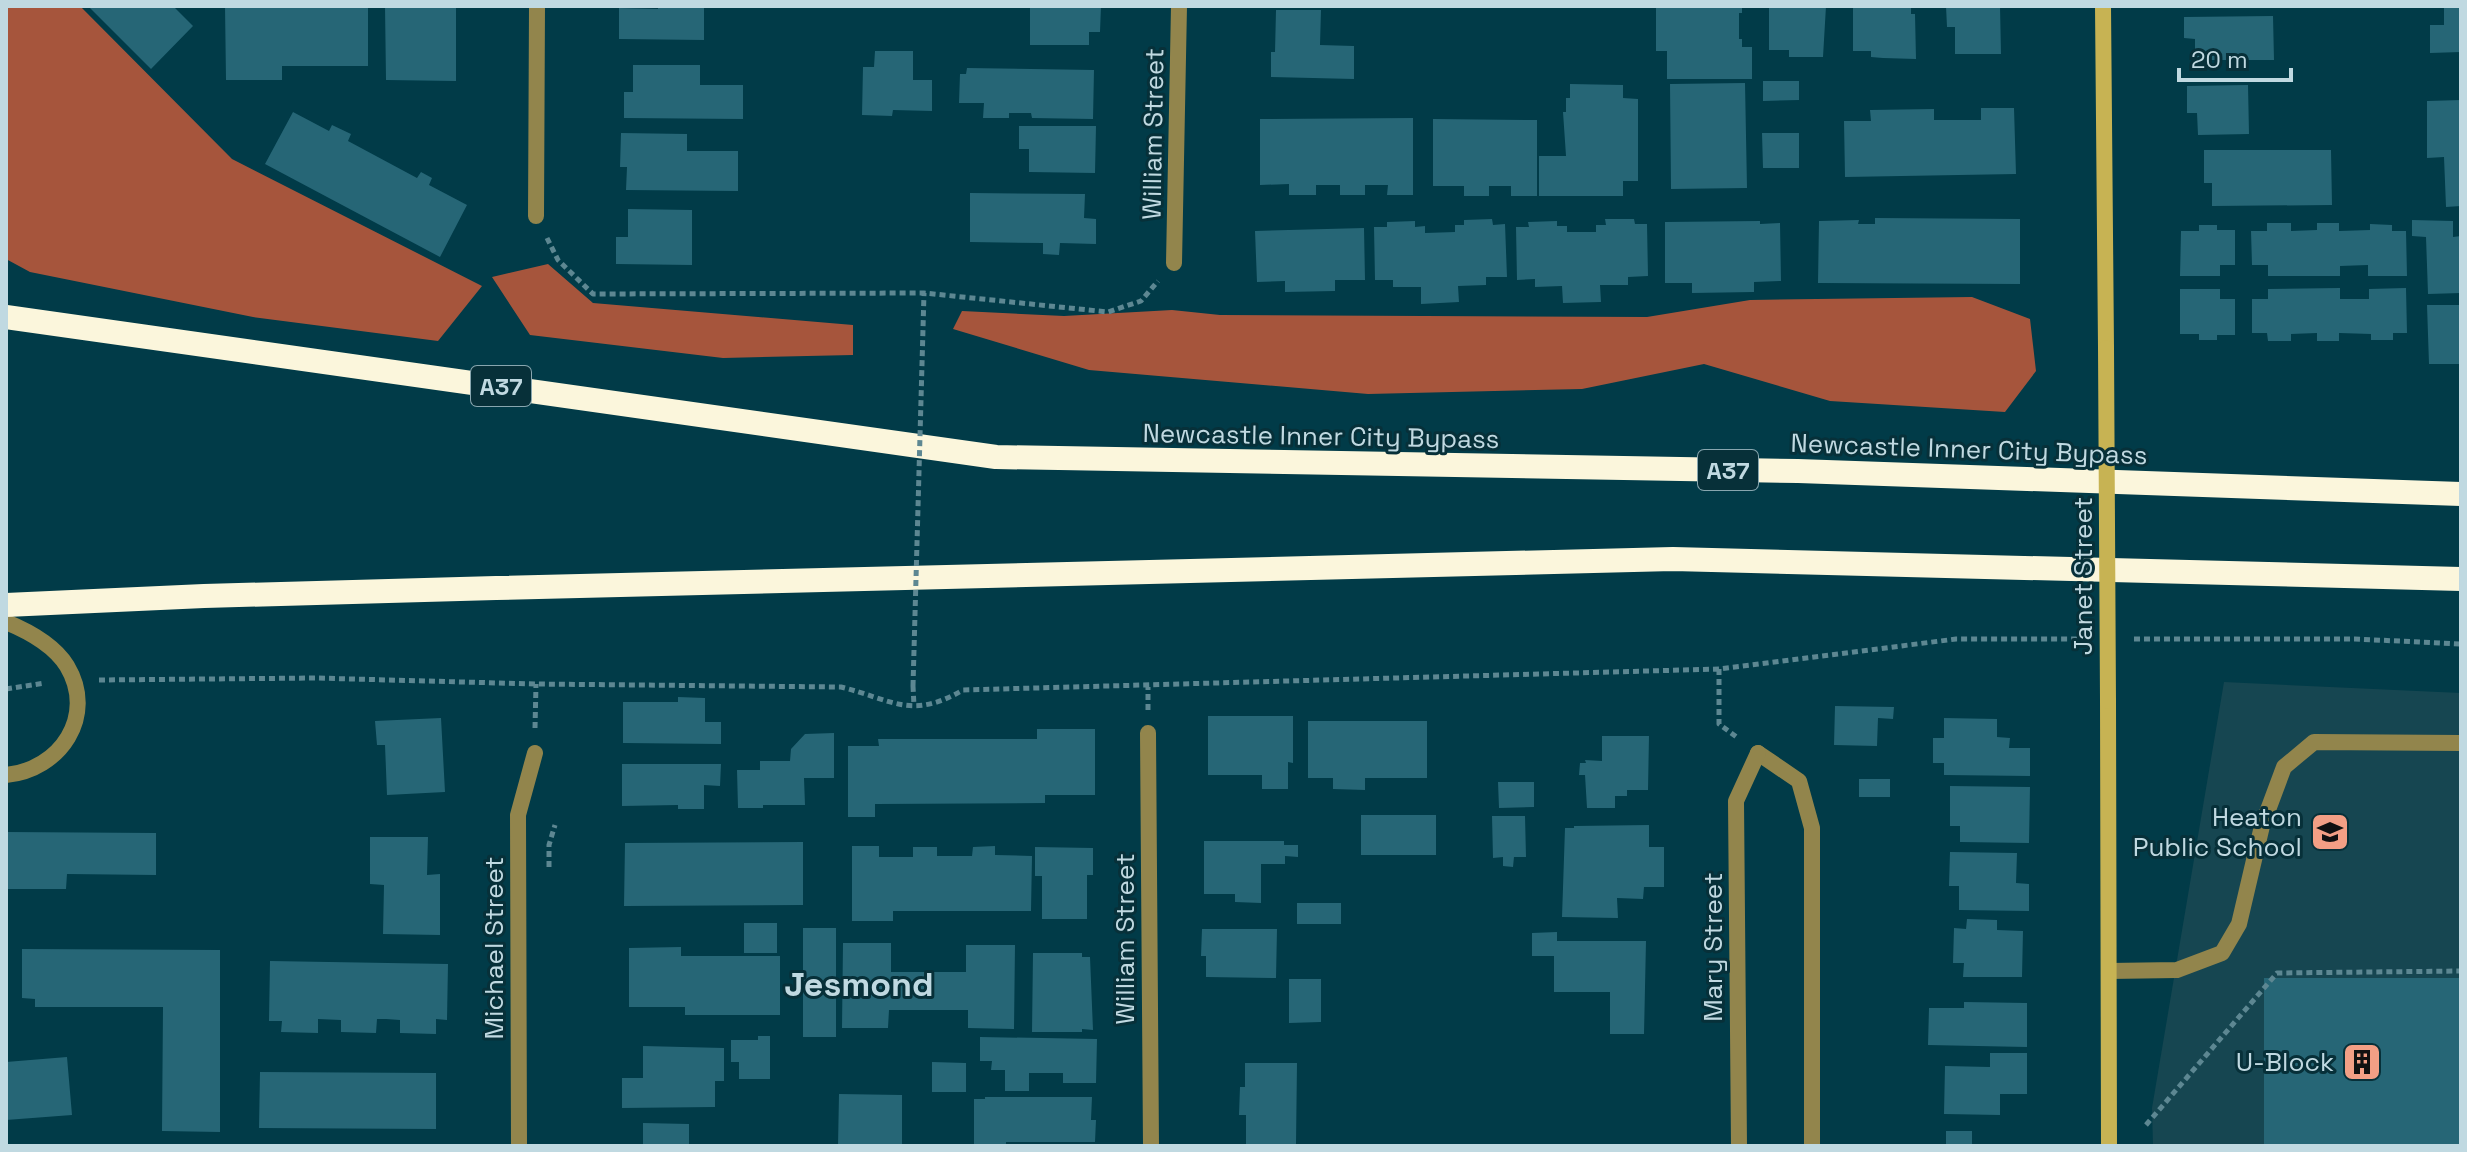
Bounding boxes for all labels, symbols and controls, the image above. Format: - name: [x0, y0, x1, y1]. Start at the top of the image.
- scale bar: [2179, 32, 2291, 82]
- text: 20 m: [2191, 44, 2248, 75]
- street label: William Street: [1135, 48, 1171, 220]
- road number: A37: [471, 366, 531, 406]
- street label: Newcastle Inner City Bypass: [1142, 416, 1500, 456]
- street label: Newcastle Inner City Bypass: [1790, 426, 2148, 472]
- road number: A37: [1698, 450, 1758, 490]
- street label: Janet Street: [2066, 497, 2100, 655]
- place label: Heaton Public School: [2133, 800, 2302, 864]
- school or university icon: Heaton Public School: [2309, 811, 2351, 853]
- street label: William Street: [1108, 853, 1142, 1025]
- street label: Michael Street: [477, 857, 511, 1039]
- street label: Mary Street: [1696, 872, 1730, 1022]
- district label: Jesmond: [784, 963, 934, 1006]
- building icon: U-Block: [2341, 1041, 2383, 1083]
- place label: U-Block: [2236, 1045, 2334, 1079]

